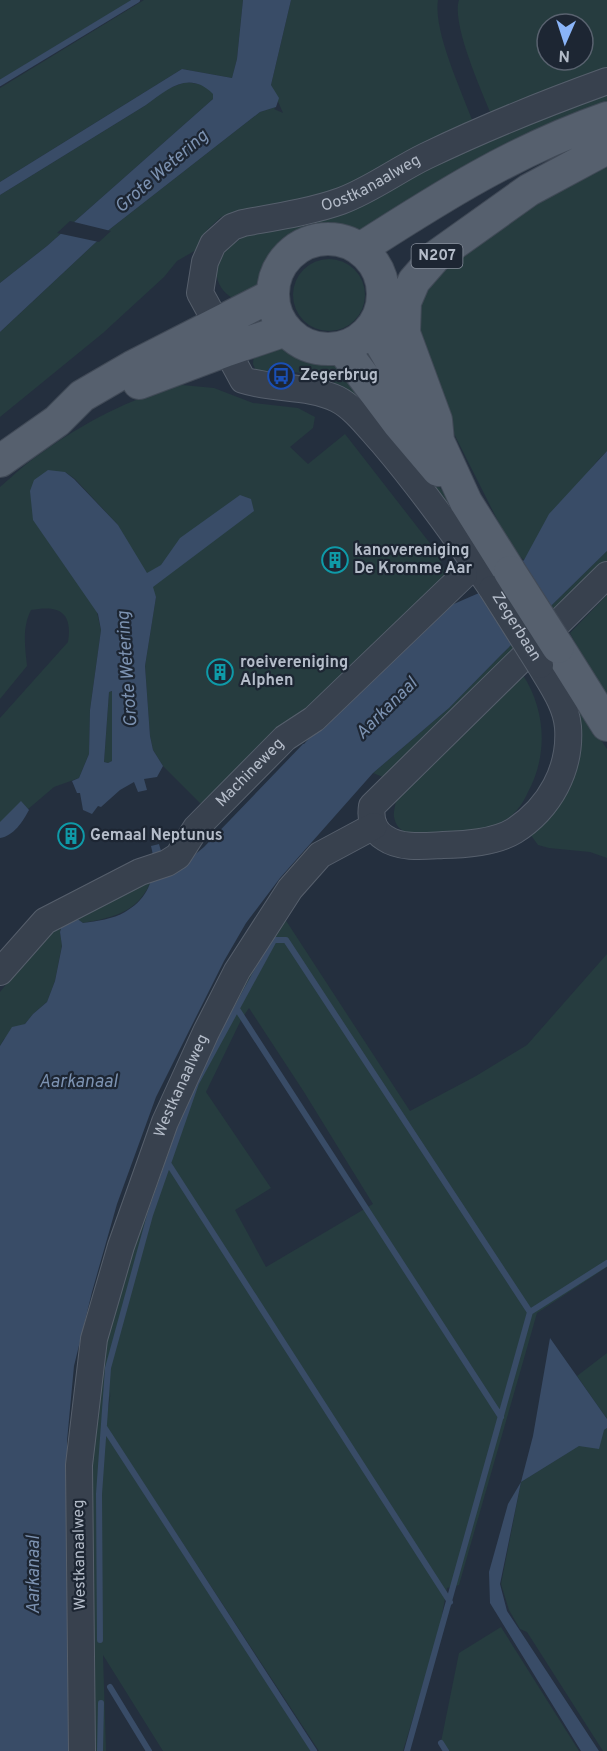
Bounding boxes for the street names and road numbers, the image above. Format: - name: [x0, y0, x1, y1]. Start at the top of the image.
- street label: Oostkanaalweg: [319, 150, 424, 217]
- road number: N207: [412, 244, 462, 268]
- street label: Zegerbaan: [487, 589, 545, 665]
- street label: Machineweg: [212, 734, 289, 812]
- street label: Westkanaalweg: [150, 1031, 214, 1140]
- street label: Westkanaalweg: [69, 1499, 91, 1611]

